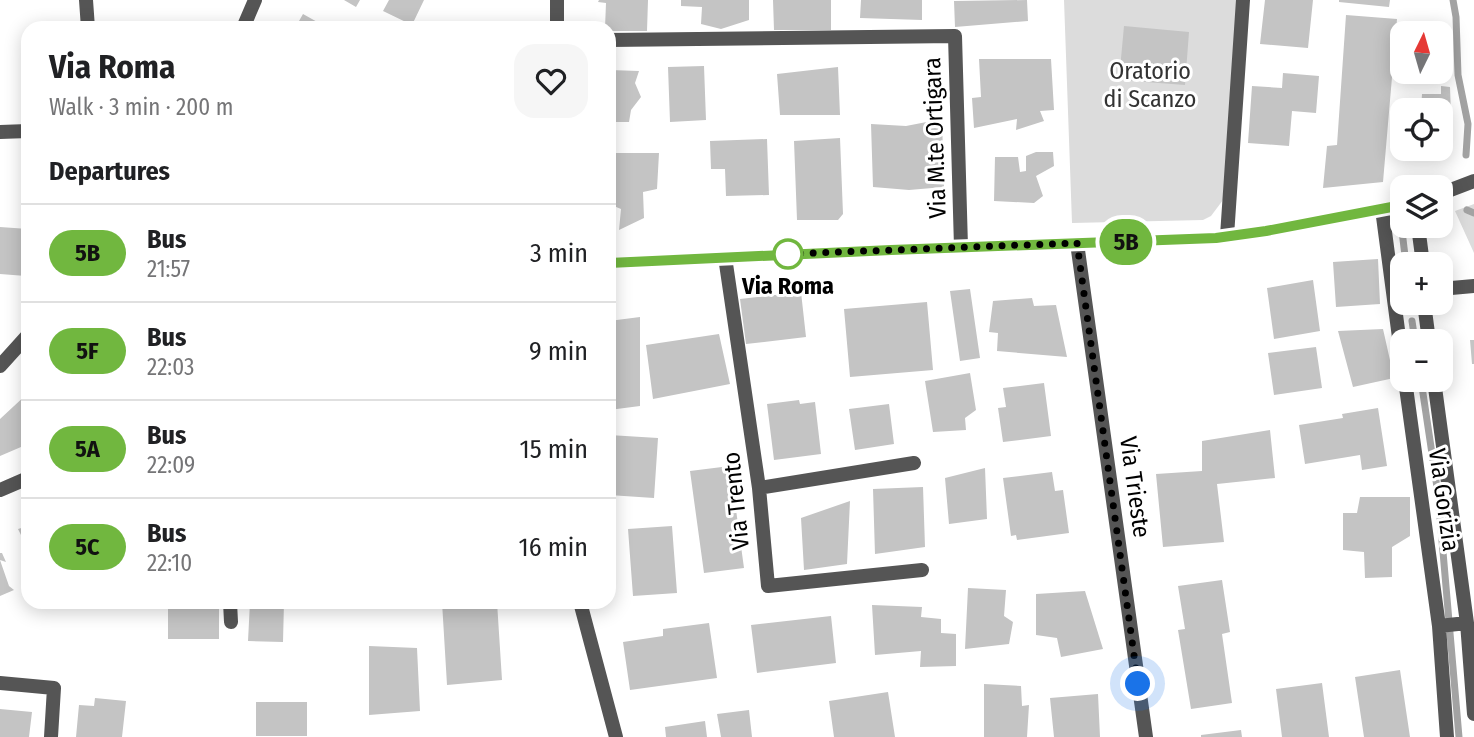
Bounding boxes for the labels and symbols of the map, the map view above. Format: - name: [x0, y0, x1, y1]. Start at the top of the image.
- north arrow: [1390, 21, 1452, 84]
- street label: Via M.te Ortigara: [918, 57, 952, 219]
- park label: Oratorio di Scanzo: [1104, 57, 1196, 113]
- line badge: 5B: [1094, 219, 1158, 265]
- marker: Via Roma: [773, 239, 803, 269]
- place label: Via Roma: [741, 272, 834, 300]
- street label: Via Trieste: [1114, 435, 1156, 539]
- street label: Via Gorizia: [1423, 447, 1465, 553]
- street label: Via Trento: [717, 451, 755, 551]
- your location: [1120, 666, 1155, 701]

